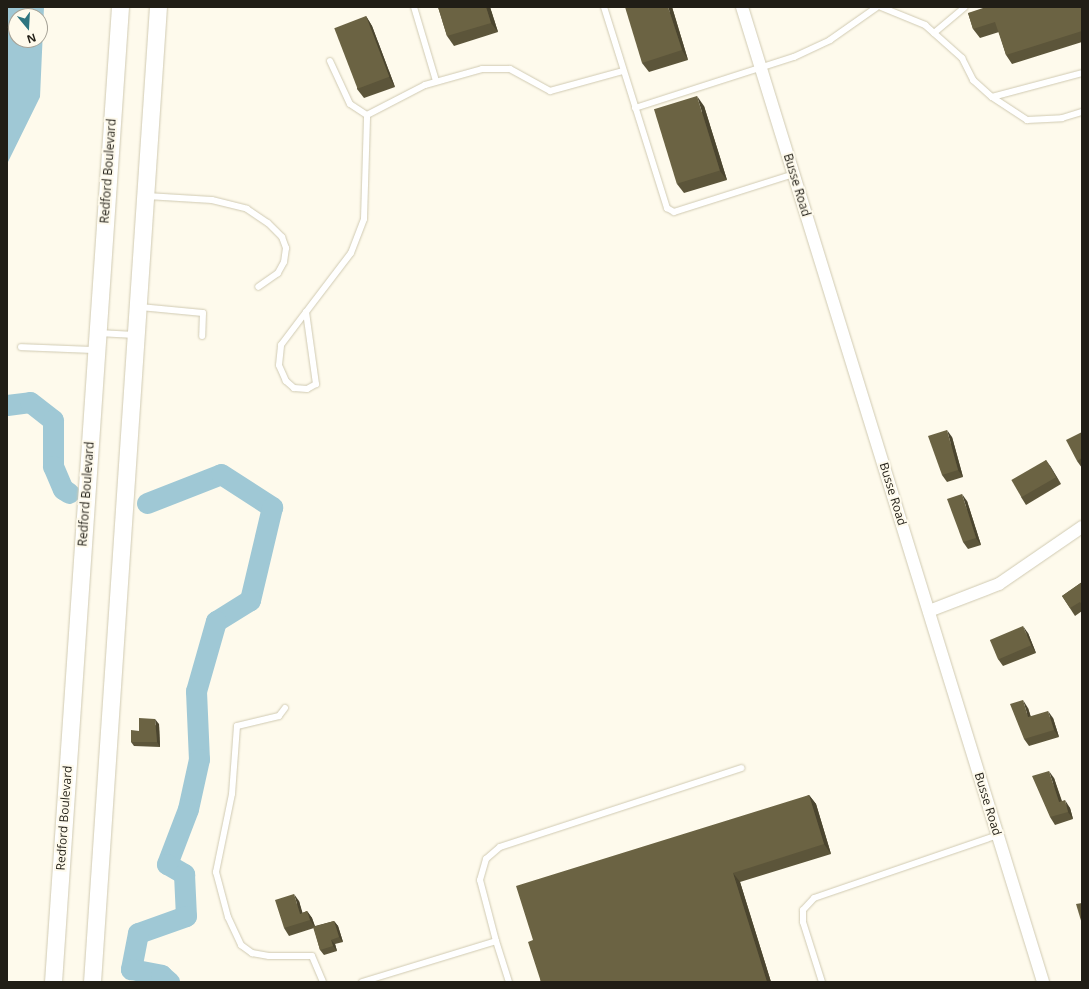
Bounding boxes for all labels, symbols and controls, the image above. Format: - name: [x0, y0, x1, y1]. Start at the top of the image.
- north arrow: [8, 8, 48, 48]
- text: N: [25, 30, 38, 47]
- street label: Redford Boulevard: [97, 118, 119, 224]
- street label: Busse Road: [781, 152, 813, 218]
- street label: Redford Boulevard: [75, 441, 97, 547]
- street label: Busse Road: [877, 461, 909, 527]
- street label: Redford Boulevard: [53, 765, 75, 871]
- street label: Busse Road: [972, 771, 1004, 837]

